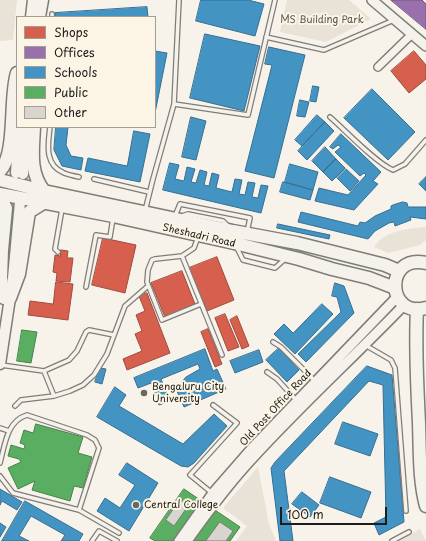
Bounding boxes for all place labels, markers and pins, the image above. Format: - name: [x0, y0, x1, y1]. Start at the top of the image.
- place label: Bengaluru City University: [152, 381, 224, 404]
- marker: Bengaluru City University: [139, 388, 149, 398]
- place label: Central College: [144, 499, 218, 511]
- marker: Central College: [131, 500, 141, 510]

